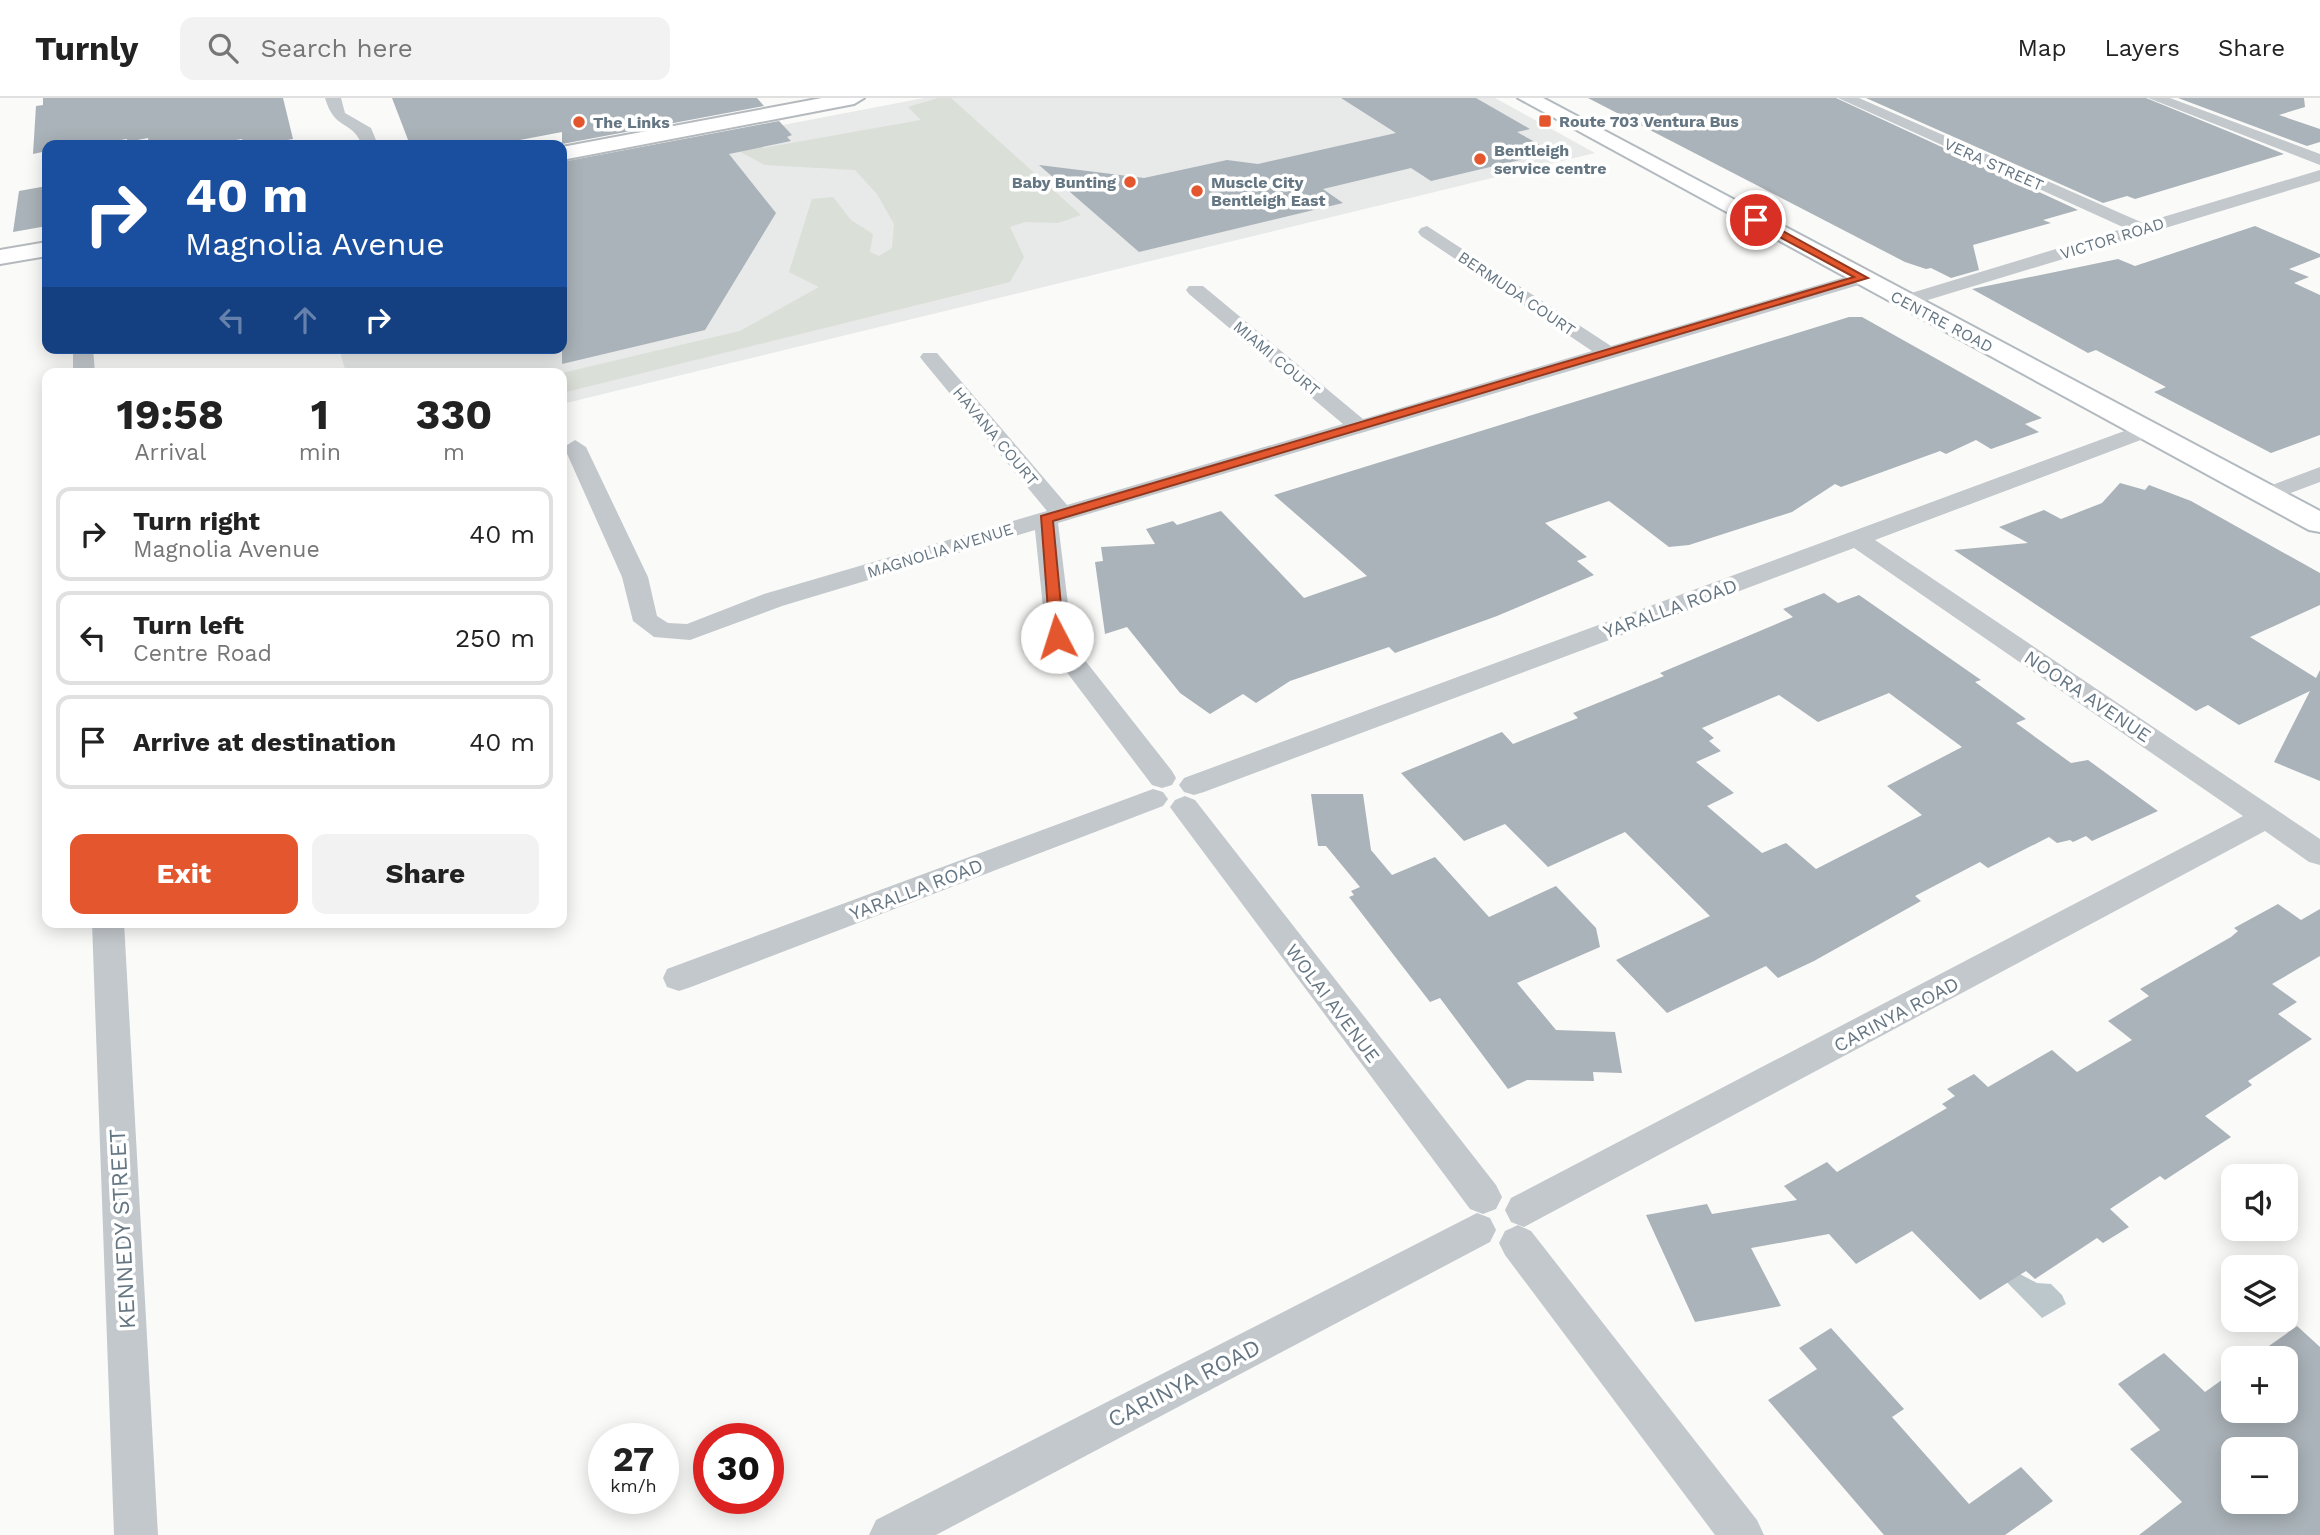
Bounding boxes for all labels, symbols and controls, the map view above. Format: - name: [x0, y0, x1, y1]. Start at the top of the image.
- search box: [180, 17, 670, 80]
- text: Turnly: [35, 29, 138, 68]
- icon: search: [204, 29, 242, 67]
- text: Search here: [260, 33, 413, 63]
- text: Map: [2018, 34, 2066, 62]
- text: Layers: [2104, 34, 2180, 62]
- text: Share: [2218, 34, 2285, 62]
- place label: Route 703 Ventura Bus: [1559, 112, 1739, 131]
- place label: The Links: [593, 113, 670, 132]
- marker: Route 703 Ventura Bus: [1537, 113, 1553, 129]
- marker: The Links: [571, 114, 587, 130]
- street label: VERA STREET: [1941, 134, 2047, 195]
- place label: Bentleigh service centre: [1494, 141, 1606, 178]
- marker: Bentleigh service centre: [1472, 151, 1488, 167]
- text: 40 m: [185, 166, 308, 224]
- icon: right: [70, 168, 161, 259]
- place label: Baby Bunting: [1012, 173, 1116, 192]
- place label: Muscle City Bentleigh East: [1211, 173, 1326, 210]
- marker: Baby Bunting: [1122, 174, 1138, 190]
- marker: Muscle City Bentleigh East: [1189, 183, 1205, 199]
- pin: [1726, 190, 1786, 250]
- icon: arrive: [1737, 201, 1775, 239]
- street label: VICTOR ROAD: [2058, 214, 2166, 263]
- text: Magnolia Avenue: [185, 225, 445, 263]
- street label: BERMUDA COURT: [1455, 247, 1579, 340]
- street label: CENTRE ROAD: [1887, 286, 1996, 356]
- icon: left: [213, 301, 251, 339]
- icon: ahead: [286, 301, 324, 339]
- icon: right: [359, 301, 397, 339]
- street label: MIAMI COURT: [1230, 317, 1324, 400]
- street label: HAVANA COURT: [949, 383, 1043, 490]
- text: 19:58: [117, 390, 224, 439]
- text: 1: [311, 390, 329, 439]
- text: 330: [416, 390, 492, 439]
- text: Arrival: [134, 439, 206, 466]
- text: min: [299, 439, 341, 466]
- text: m: [443, 439, 465, 466]
- text: Turn right: [133, 506, 260, 536]
- icon: right: [74, 515, 112, 553]
- text: 40 m: [469, 519, 535, 549]
- street label: MAGNOLIA AVENUE: [865, 519, 1015, 582]
- text: Magnolia Avenue: [133, 536, 320, 563]
- street label: YARALLA ROAD: [1600, 574, 1740, 643]
- position arrow: [1020, 600, 1094, 674]
- text: Turn left: [133, 610, 244, 640]
- icon: left: [74, 619, 112, 657]
- text: 250 m: [455, 623, 535, 653]
- text: Centre Road: [133, 640, 272, 667]
- street label: NOORA AVENUE: [2020, 646, 2155, 747]
- icon: arrive: [74, 723, 112, 761]
- text: Arrive at destination: [133, 727, 396, 757]
- text: 40 m: [469, 727, 535, 757]
- button: Exit: [70, 834, 298, 914]
- button: Share: [312, 834, 539, 914]
- street label: YARALLA ROAD: [846, 853, 986, 925]
- street label: WOLAI AVENUE: [1280, 939, 1385, 1067]
- street label: CARINYA ROAD: [1830, 972, 1963, 1057]
- street label: KENNEDY STREET: [104, 1128, 141, 1330]
- map controls: [2221, 1164, 2298, 1514]
- button: sound: [2221, 1164, 2298, 1241]
- button: layers: [2221, 1255, 2298, 1332]
- street label: CARINYA ROAD: [1104, 1333, 1265, 1433]
- button: +: [2221, 1346, 2298, 1423]
- speed limit sign: 30: [693, 1423, 784, 1514]
- button: −: [2221, 1437, 2298, 1514]
- text: 27: [613, 1438, 654, 1480]
- text: km/h: [610, 1475, 657, 1496]

